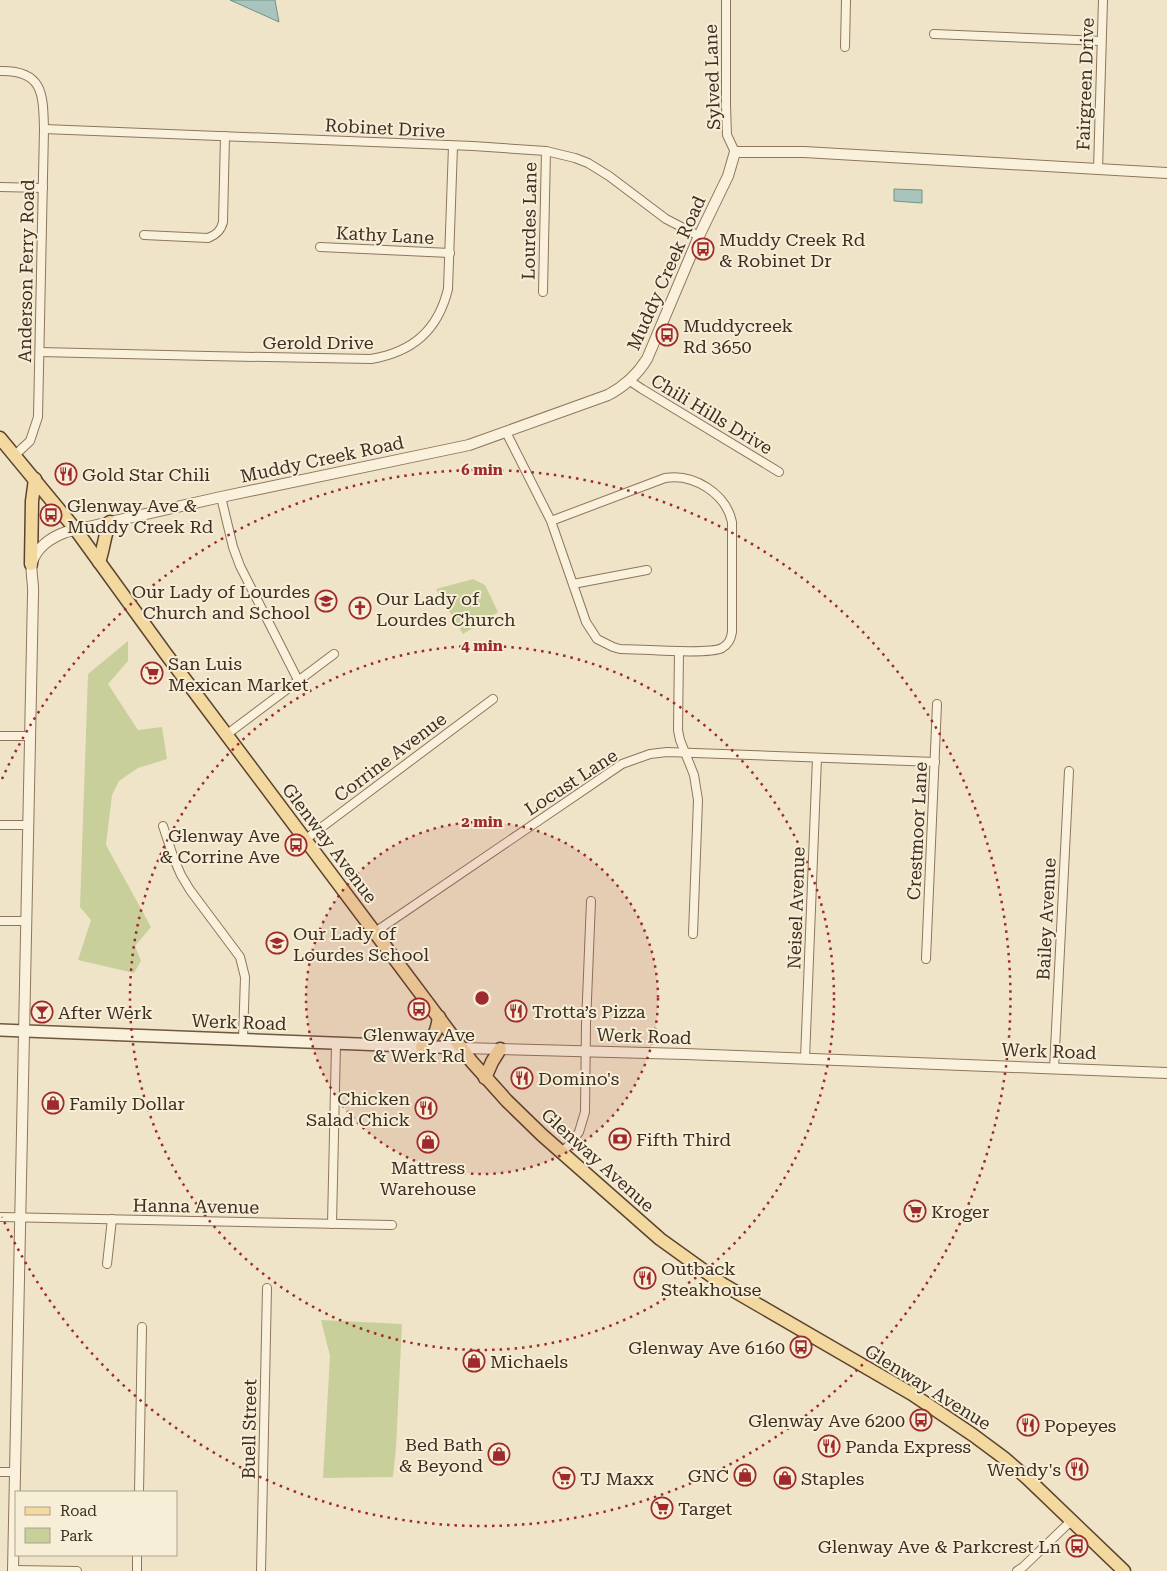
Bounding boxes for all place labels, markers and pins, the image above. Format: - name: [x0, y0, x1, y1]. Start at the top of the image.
- place label: Muddy Creek Rd & Robinet Dr: [719, 229, 866, 271]
- bus stop icon: Muddy Creek Rd & Robinet Dr: [691, 237, 715, 261]
- place label: Muddycreek Rd 3650: [683, 315, 793, 357]
- bus stop icon: Muddycreek Rd 3650: [655, 323, 679, 347]
- restaurant icon: Gold Star Chili: [54, 462, 78, 486]
- place label: Gold Star Chili: [82, 464, 210, 485]
- place label: Glenway Ave & Muddy Creek Rd: [67, 495, 214, 537]
- bus stop icon: Glenway Ave & Muddy Creek Rd: [39, 503, 63, 527]
- place label: Our Lady of Lourdes Church and School: [132, 581, 310, 623]
- place label: Our Lady of Lourdes Church: [376, 588, 516, 630]
- school or university icon: Our Lady of Lourdes Church and School: [314, 589, 338, 613]
- church icon: Our Lady of Lourdes Church: [348, 596, 372, 620]
- place label: San Luis Mexican Market: [168, 653, 309, 695]
- supermarket icon: San Luis Mexican Market: [140, 661, 164, 685]
- place label: Glenway Ave & Corrine Ave: [159, 825, 280, 867]
- bus stop icon: Glenway Ave & Corrine Ave: [284, 833, 308, 857]
- place label: Our Lady of Lourdes School: [293, 923, 430, 965]
- school or university icon: Our Lady of Lourdes School: [265, 931, 289, 955]
- centre of rings: [473, 989, 491, 1007]
- bus stop icon: Glenway Ave & Werk Rd: [407, 997, 431, 1021]
- restaurant icon: Trotta’s Pizza: [504, 999, 528, 1023]
- bar icon: After Werk: [30, 1000, 54, 1024]
- place label: Trotta’s Pizza: [532, 1001, 646, 1022]
- place label: After Werk: [58, 1002, 153, 1023]
- place label: Glenway Ave & Werk Rd: [363, 1024, 475, 1066]
- restaurant icon: Domino's: [510, 1066, 534, 1090]
- place label: Domino's: [538, 1068, 619, 1089]
- place label: Chicken Salad Chick: [306, 1088, 410, 1130]
- shop icon: Family Dollar: [41, 1091, 65, 1115]
- place label: Family Dollar: [69, 1093, 185, 1114]
- restaurant icon: Chicken Salad Chick: [414, 1096, 438, 1120]
- bank icon: Fifth Third: [608, 1127, 632, 1151]
- place label: Fifth Third: [636, 1129, 731, 1150]
- shop icon: Mattress Warehouse: [416, 1130, 440, 1154]
- place label: Mattress Warehouse: [380, 1157, 476, 1199]
- supermarket icon: Kroger: [903, 1199, 927, 1223]
- place label: Kroger: [931, 1201, 989, 1222]
- place label: Outback Steakhouse: [661, 1258, 762, 1300]
- restaurant icon: Outback Steakhouse: [633, 1266, 657, 1290]
- bus stop icon: Glenway Ave 6160: [789, 1335, 813, 1359]
- place label: Glenway Ave 6160: [628, 1337, 785, 1358]
- shop icon: Michaels: [462, 1349, 486, 1373]
- place label: Michaels: [490, 1351, 568, 1372]
- bus stop icon: Glenway Ave 6200: [909, 1408, 933, 1432]
- place label: Glenway Ave 6200: [748, 1410, 905, 1431]
- restaurant icon: Popeyes: [1016, 1413, 1040, 1437]
- place label: Popeyes: [1044, 1415, 1116, 1436]
- place label: Bed Bath & Beyond: [399, 1434, 483, 1476]
- restaurant icon: Panda Express: [817, 1434, 841, 1458]
- place label: Panda Express: [845, 1436, 971, 1457]
- shop icon: Bed Bath & Beyond: [487, 1442, 511, 1466]
- restaurant icon: Wendy's: [1065, 1457, 1089, 1481]
- place label: Wendy's: [987, 1459, 1061, 1480]
- shop icon: GNC: [733, 1463, 757, 1487]
- place label: GNC: [688, 1465, 729, 1486]
- supermarket icon: TJ Maxx: [552, 1466, 576, 1490]
- shop icon: Staples: [773, 1466, 797, 1490]
- place label: TJ Maxx: [580, 1468, 655, 1489]
- place label: Staples: [801, 1468, 864, 1489]
- supermarket icon: Target: [650, 1496, 674, 1520]
- place label: Target: [678, 1498, 732, 1519]
- bus stop icon: Glenway Ave & Parkcrest Ln: [1065, 1534, 1089, 1558]
- place label: Glenway Ave & Parkcrest Ln: [818, 1536, 1061, 1557]

